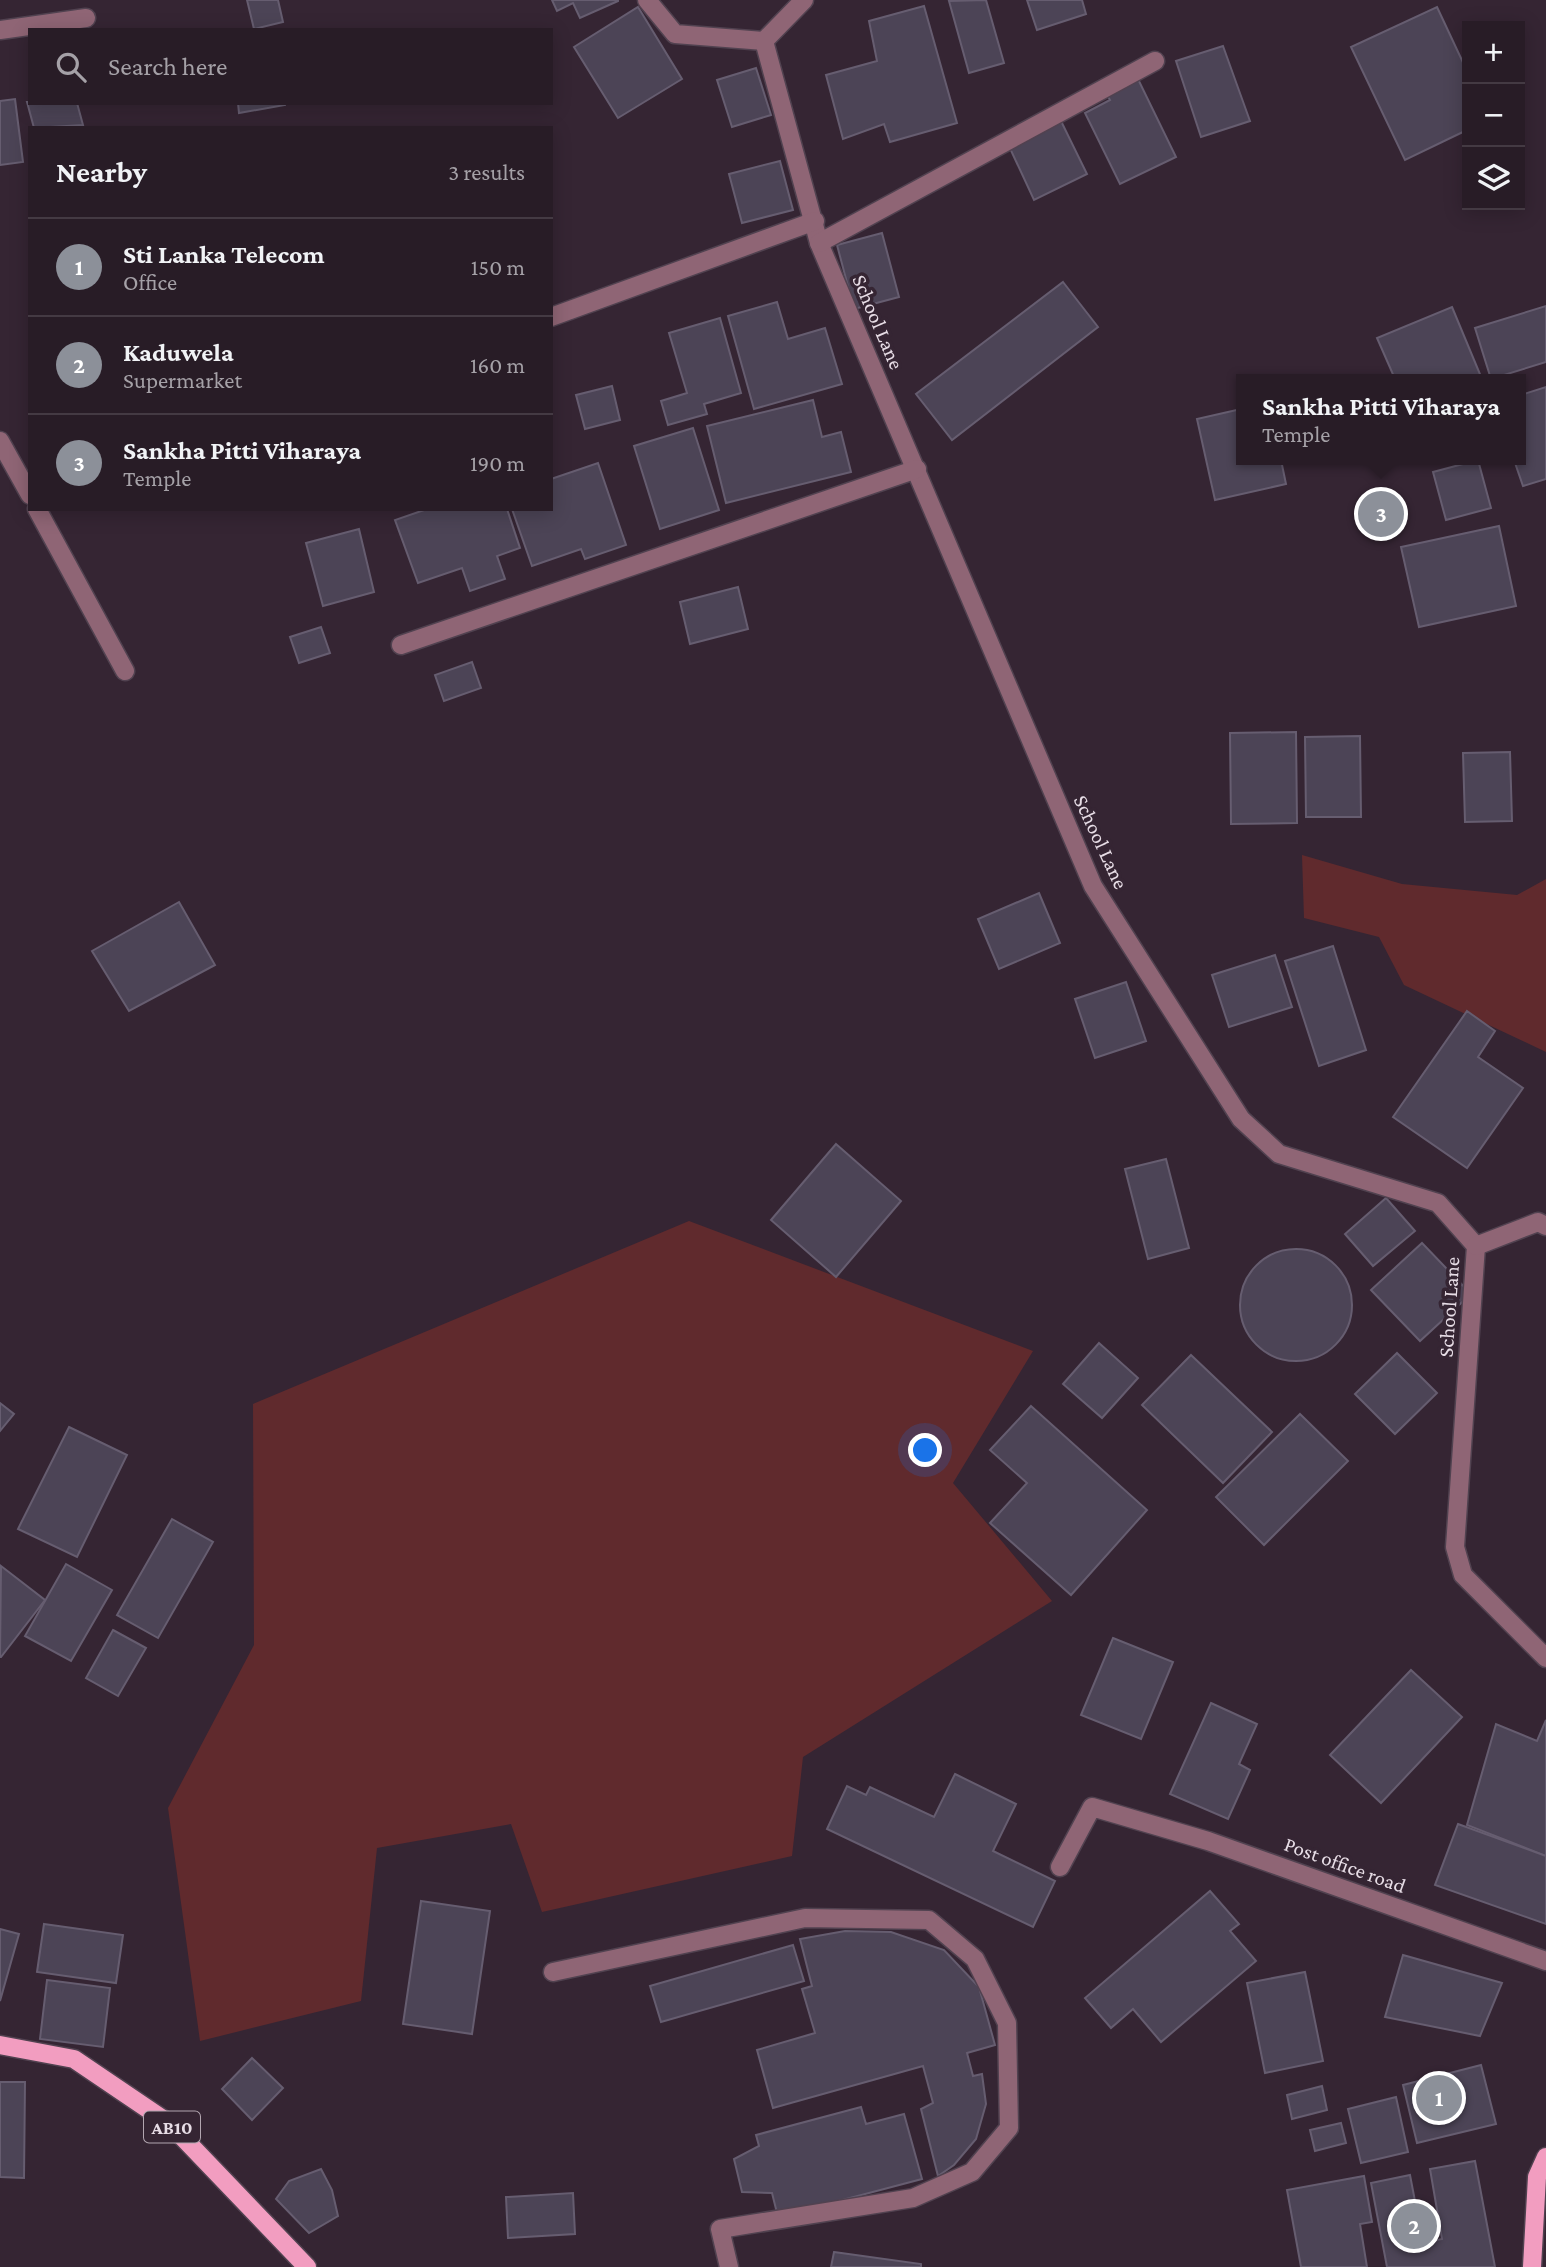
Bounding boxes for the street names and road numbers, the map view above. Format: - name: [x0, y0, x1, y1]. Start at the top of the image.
- street label: School Lane: [847, 271, 909, 373]
- street label: School Lane: [1069, 791, 1133, 893]
- street label: School Lane: [1434, 1256, 1464, 1358]
- street label: Post office road: [1281, 1832, 1409, 1898]
- road number: AB10: [144, 2112, 200, 2142]

